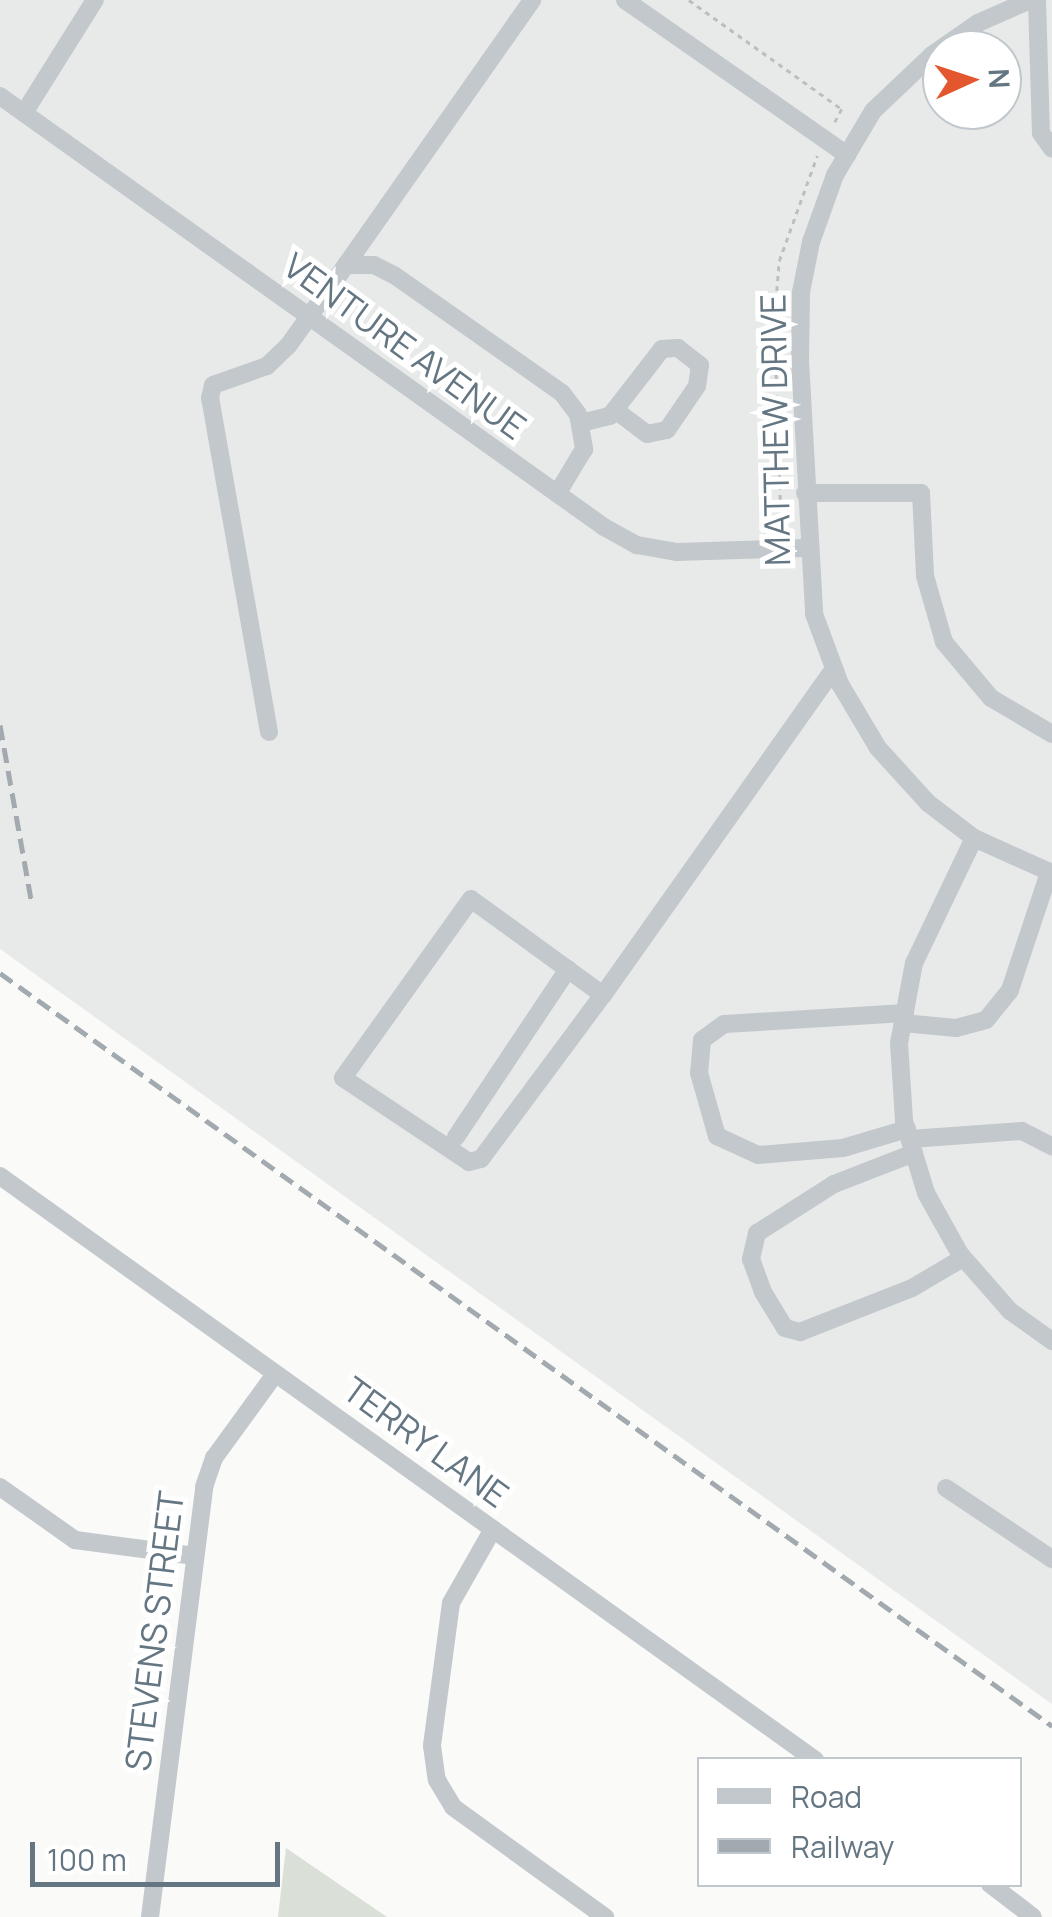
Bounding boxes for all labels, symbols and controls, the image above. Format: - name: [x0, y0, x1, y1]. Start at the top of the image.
- north arrow: [922, 30, 1022, 130]
- text: N: [980, 67, 1019, 90]
- street label: VENTURE AVENUE: [276, 244, 534, 448]
- street label: MATTHEW DRIVE: [752, 294, 798, 566]
- street label: TERRY LANE: [335, 1368, 517, 1516]
- street label: STEVENS STREET: [116, 1489, 192, 1773]
- legend: [697, 1757, 1022, 1887]
- text: Road: [791, 1776, 862, 1817]
- scale bar: [35, 1822, 285, 1884]
- text: Railway: [791, 1826, 894, 1867]
- text: 100 m: [47, 1839, 127, 1880]

